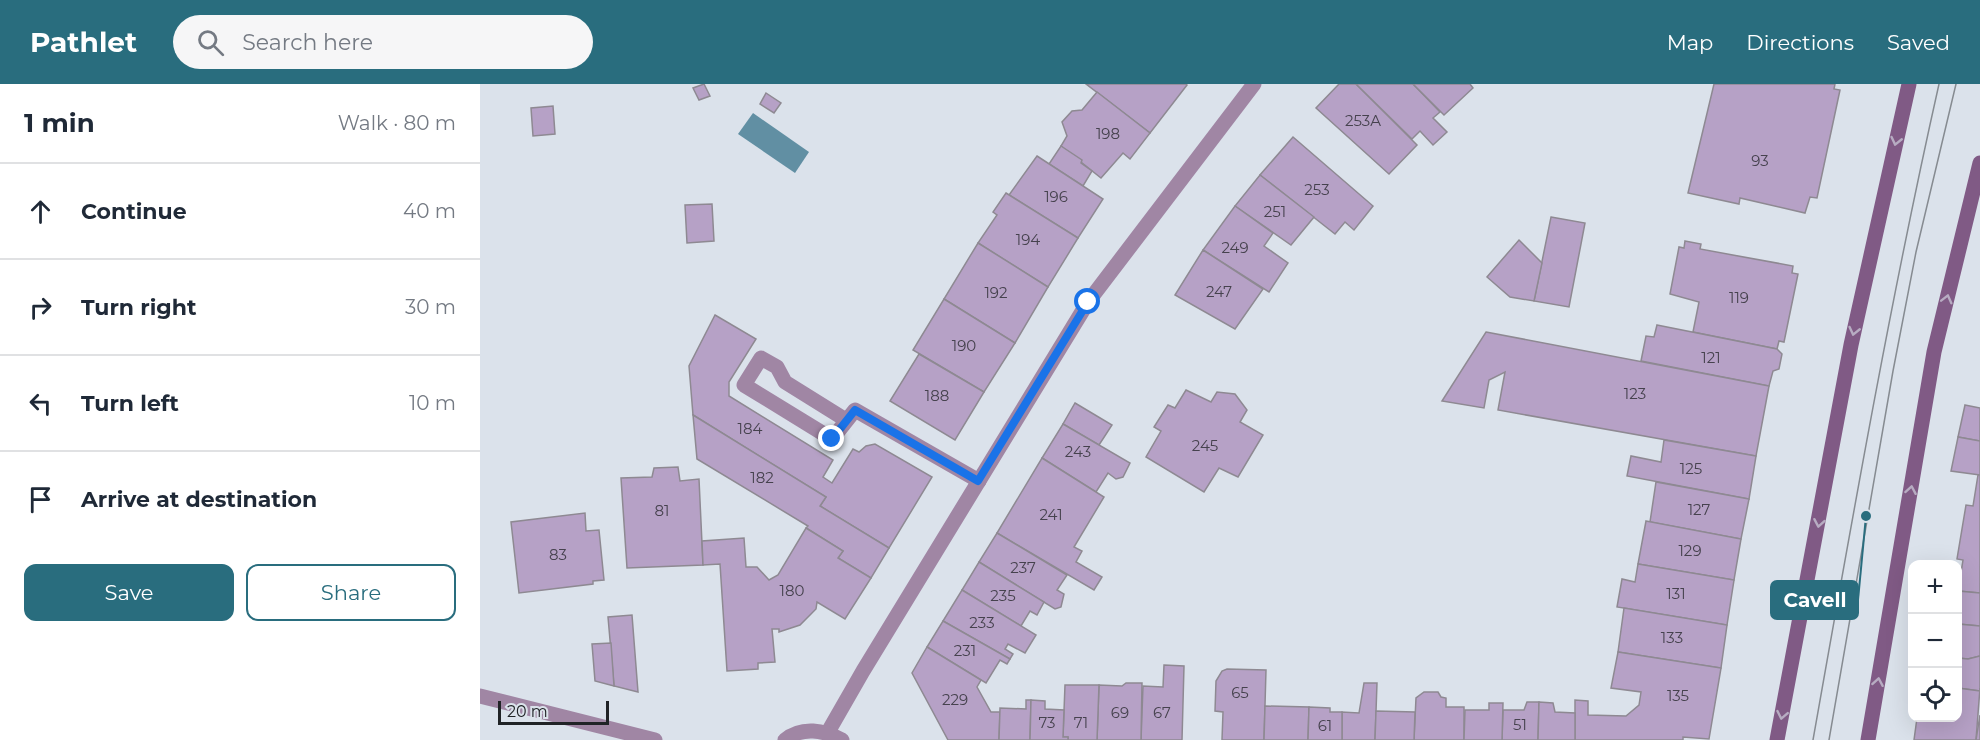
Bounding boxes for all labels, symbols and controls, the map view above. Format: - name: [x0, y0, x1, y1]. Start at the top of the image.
- search box: [173, 15, 593, 69]
- text: Pathlet: [30, 25, 137, 59]
- icon: search: [194, 26, 227, 59]
- text: Search here: [242, 29, 373, 56]
- text: Map: [1667, 30, 1713, 55]
- text: Directions: [1746, 30, 1854, 55]
- text: Saved: [1887, 30, 1950, 55]
- text: 1 min: [24, 107, 95, 139]
- text: Walk · 80 m: [338, 111, 456, 135]
- house number: 253A: [1345, 111, 1381, 130]
- house number: 198: [1096, 124, 1120, 143]
- one-way arrow: [1891, 136, 1904, 146]
- house number: 93: [1751, 151, 1769, 170]
- house number: 253: [1304, 180, 1330, 199]
- house number: 196: [1044, 187, 1068, 206]
- icon: ahead: [24, 195, 57, 228]
- text: Continue: [81, 198, 187, 225]
- text: 40 m: [403, 199, 456, 223]
- house number: 251: [1264, 202, 1286, 221]
- house number: 194: [1016, 230, 1040, 249]
- house number: 249: [1221, 238, 1249, 257]
- house number: 247: [1206, 282, 1232, 301]
- house number: 192: [984, 283, 1008, 302]
- route start: [1074, 288, 1100, 314]
- house number: 119: [1729, 288, 1749, 307]
- icon: right: [24, 291, 57, 324]
- text: Turn right: [81, 294, 196, 321]
- one-way arrow: [1940, 294, 1953, 304]
- text: 30 m: [405, 295, 456, 319]
- one-way arrow: [1848, 326, 1861, 336]
- house number: 190: [952, 336, 976, 355]
- house number: 121: [1701, 348, 1721, 367]
- house number: 123: [1624, 384, 1646, 403]
- house number: 188: [925, 386, 949, 405]
- icon: left: [24, 387, 57, 420]
- text: Turn left: [81, 390, 179, 417]
- text: 10 m: [409, 391, 456, 415]
- house number: 184: [738, 419, 763, 438]
- route end: [818, 425, 844, 451]
- house number: 245: [1192, 436, 1218, 455]
- house number: 243: [1065, 442, 1091, 461]
- house number: 125: [1680, 459, 1702, 478]
- house number: 182: [750, 468, 774, 487]
- icon: arrive: [24, 483, 57, 516]
- one-way arrow: [1904, 485, 1917, 495]
- text: Arrive at destination: [81, 486, 317, 513]
- house number: 127: [1688, 500, 1711, 519]
- house number: 81: [655, 501, 670, 520]
- house number: 241: [1039, 505, 1063, 524]
- one-way arrow: [1813, 518, 1826, 528]
- house number: 129: [1678, 541, 1702, 560]
- house number: 83: [549, 545, 567, 564]
- house number: 237: [1010, 558, 1036, 577]
- map controls: [1908, 560, 1962, 722]
- button: +: [1908, 560, 1962, 614]
- button: Save: [24, 564, 234, 621]
- button: Share: [246, 564, 456, 621]
- house number: 180: [780, 581, 805, 600]
- callout: Cavell: [1771, 581, 1858, 619]
- house number: 131: [1666, 584, 1686, 603]
- house number: 235: [990, 586, 1016, 605]
- text: Cavell: [1784, 588, 1846, 612]
- house number: 233: [969, 613, 995, 632]
- button: −: [1908, 614, 1962, 668]
- house number: 133: [1661, 628, 1683, 647]
- house number: 231: [954, 641, 976, 660]
- button: locate: [1908, 668, 1962, 722]
- one-way arrow: [1871, 678, 1884, 688]
- house number: 65: [1231, 683, 1249, 702]
- house number: 135: [1667, 686, 1689, 705]
- house number: 229: [942, 690, 968, 709]
- scale bar: [498, 698, 609, 726]
- text: 20 m: [507, 702, 548, 721]
- house number: 69: [1111, 703, 1129, 722]
- house number: 67: [1153, 703, 1171, 722]
- one-way arrow: [1776, 709, 1789, 719]
- house number: 73: [1038, 713, 1056, 732]
- house number: 71: [1074, 713, 1088, 732]
- house number: 51: [1513, 715, 1527, 734]
- house number: 61: [1318, 716, 1332, 735]

